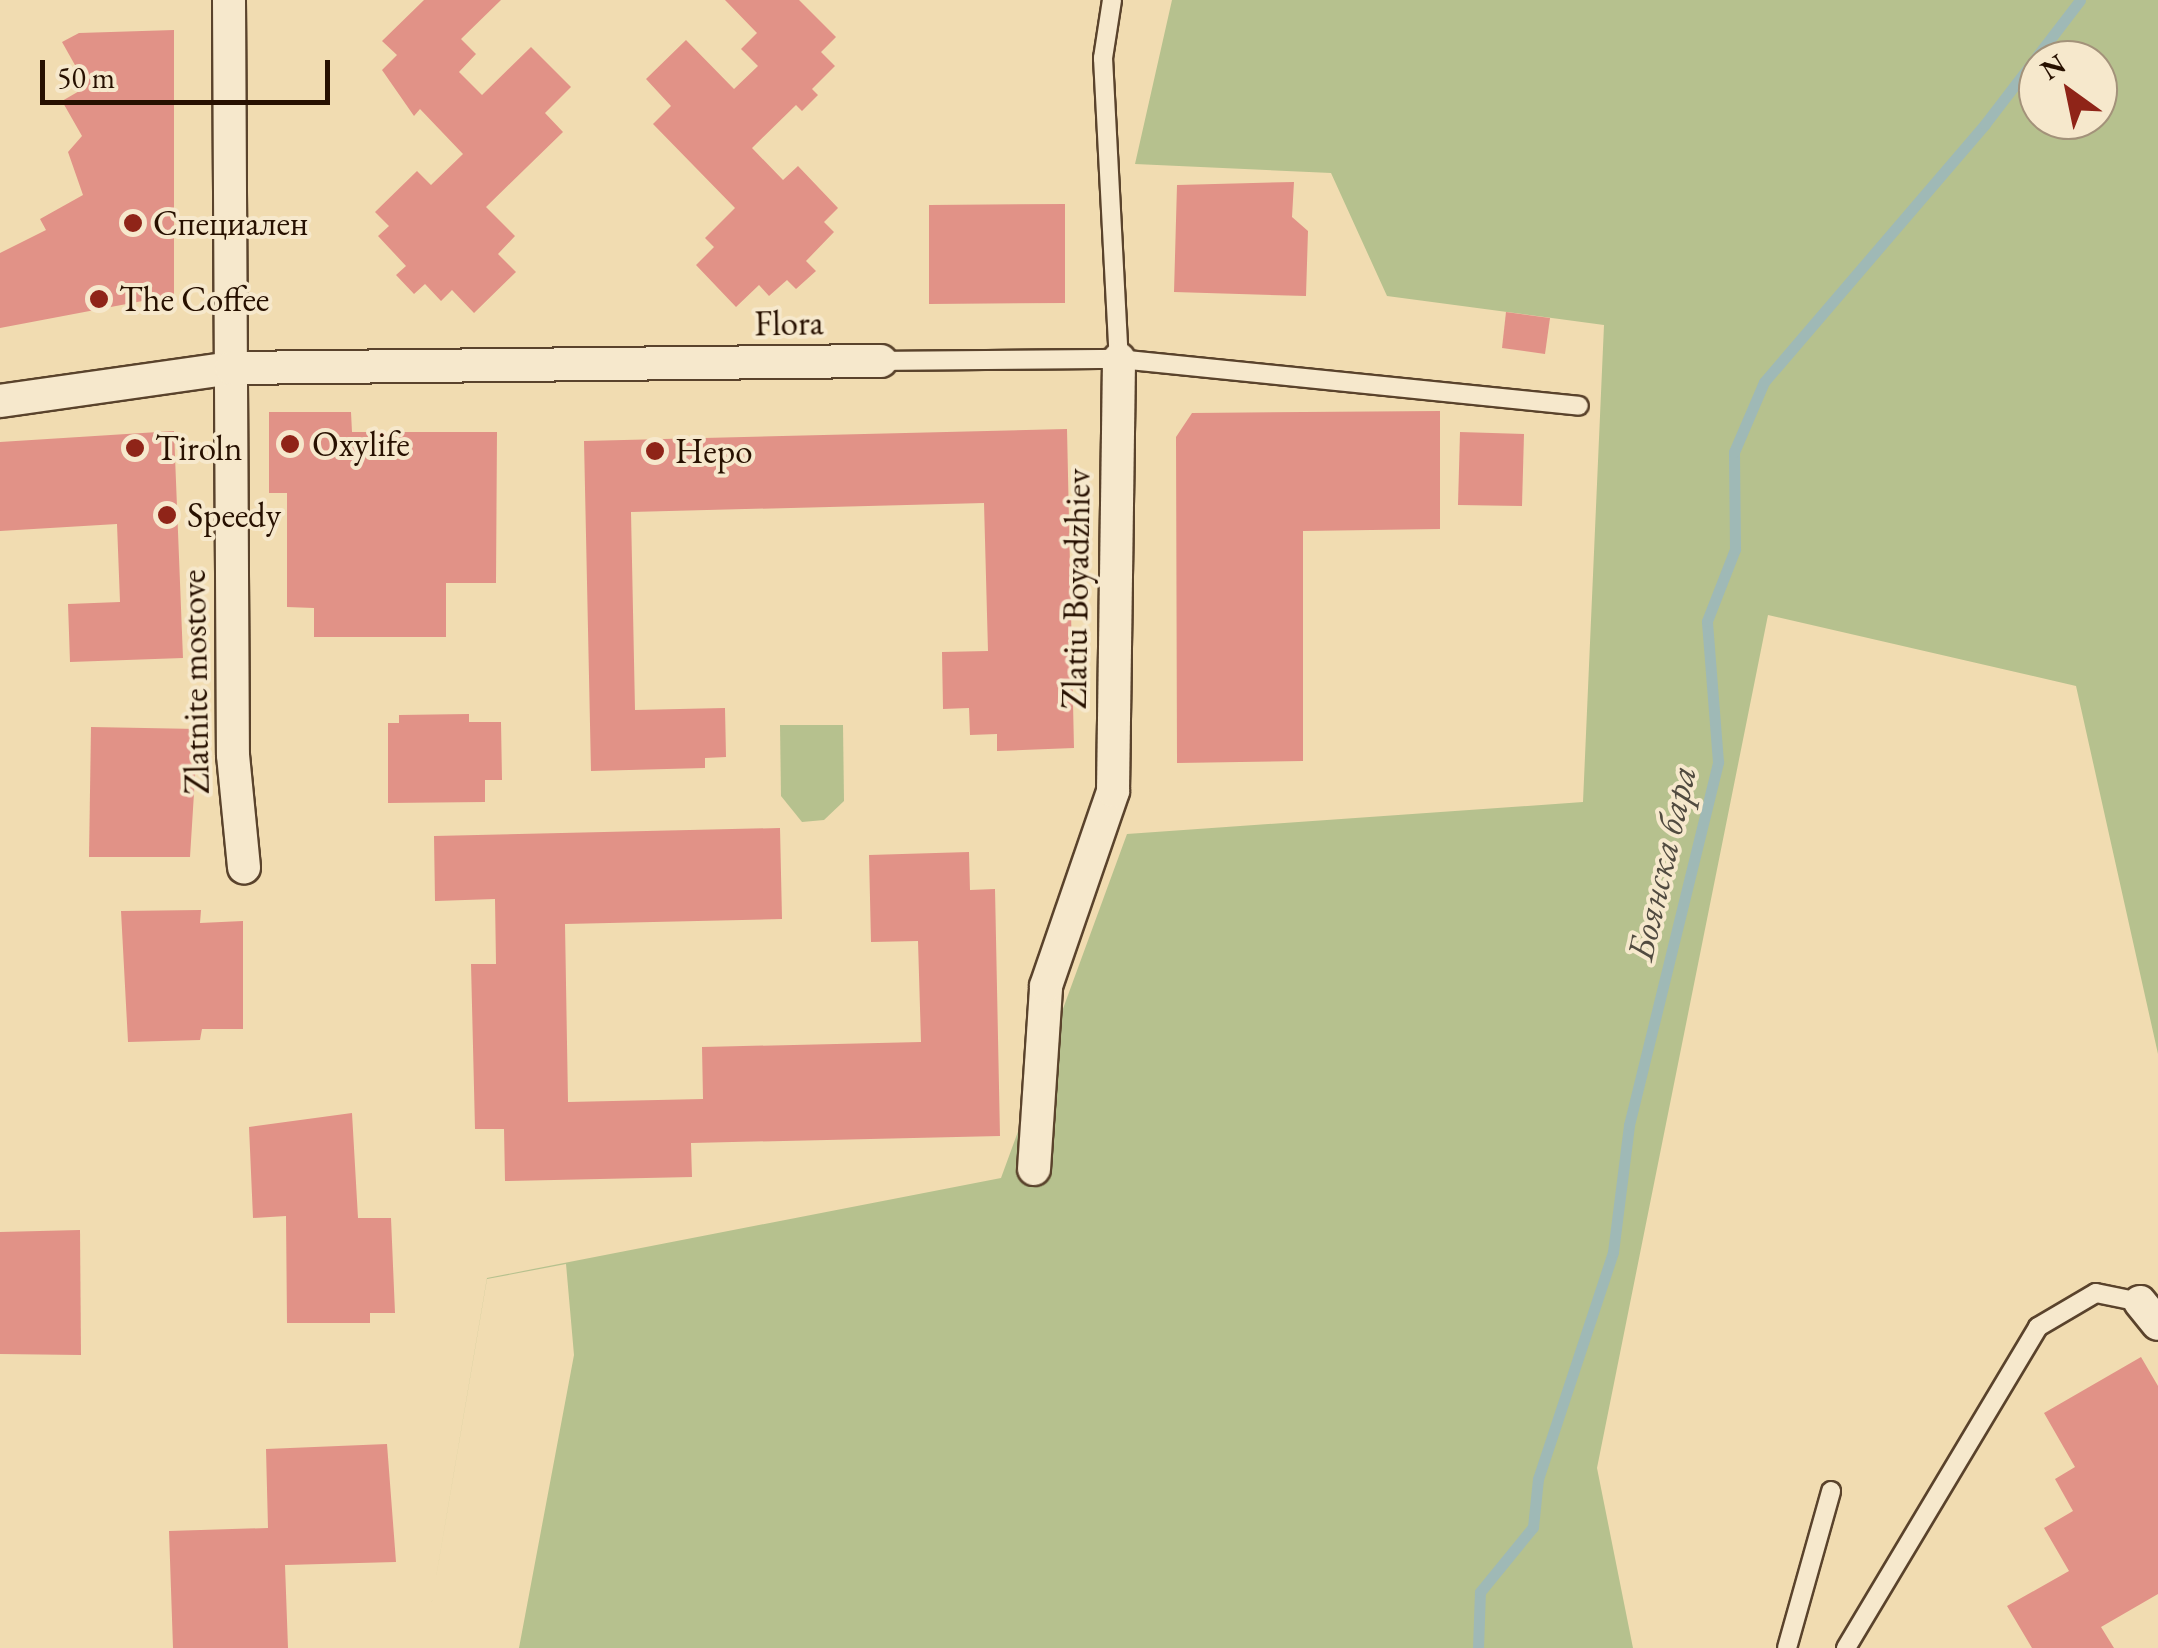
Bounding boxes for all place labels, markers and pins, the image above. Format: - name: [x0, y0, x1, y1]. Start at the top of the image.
- place label: Специален: [153, 202, 308, 244]
- marker: Специален: [122, 212, 144, 234]
- place label: The Coffee: [119, 278, 269, 320]
- marker: The Coffee: [88, 288, 110, 310]
- place label: Oxylife: [312, 423, 410, 465]
- place label: Tiroln: [155, 427, 242, 469]
- place label: Неро: [675, 430, 752, 472]
- marker: Oxylife: [277, 431, 303, 457]
- marker: Tiroln: [124, 437, 146, 459]
- marker: Неро: [644, 440, 666, 462]
- place label: Speedy: [187, 494, 281, 536]
- marker: Speedy: [156, 504, 178, 526]

